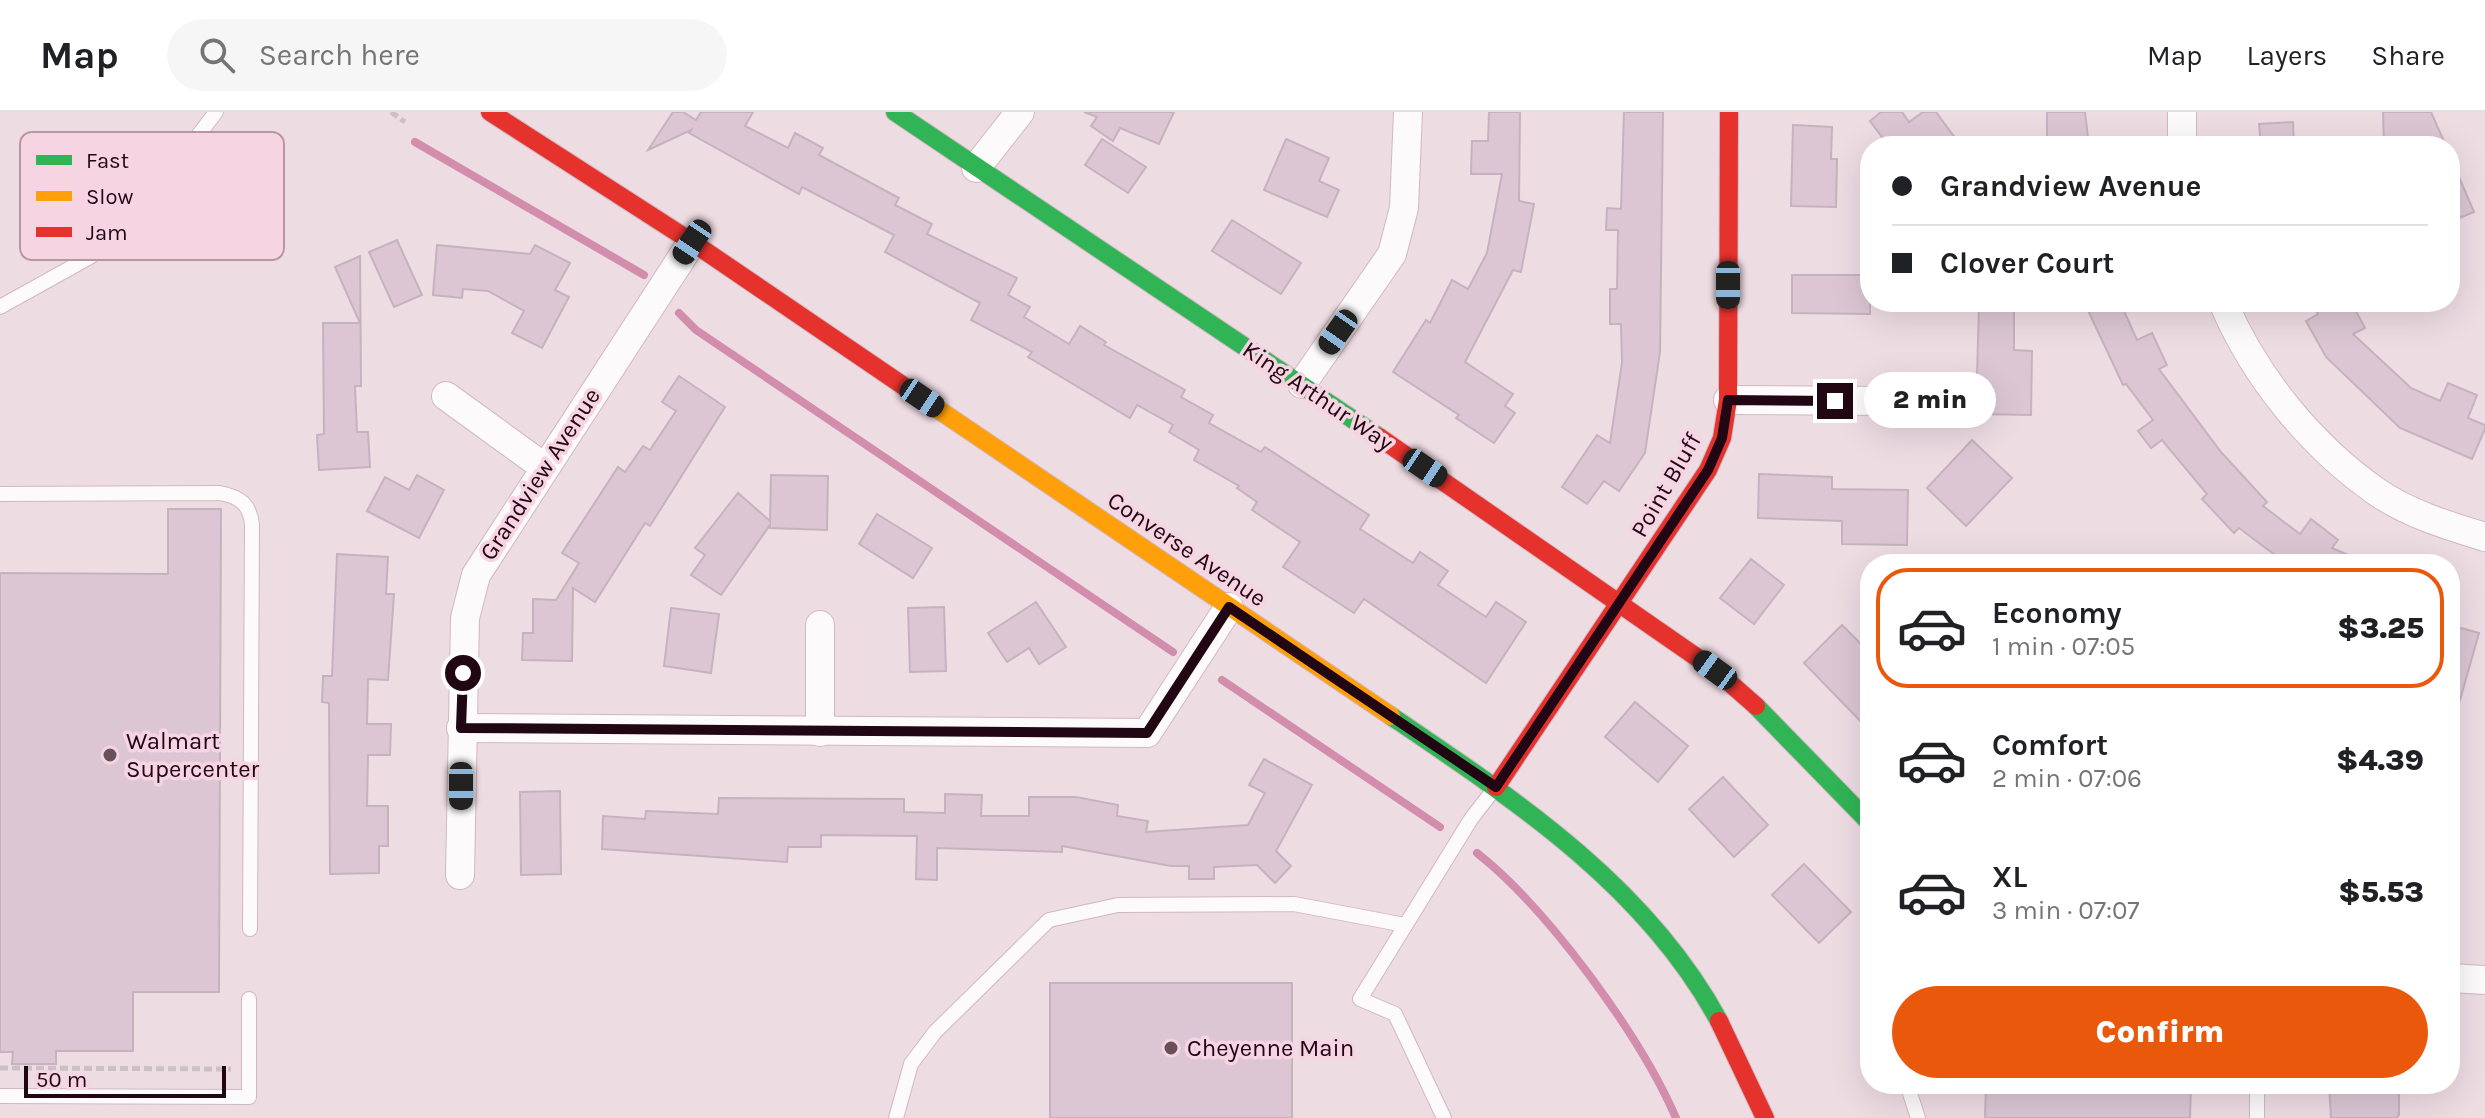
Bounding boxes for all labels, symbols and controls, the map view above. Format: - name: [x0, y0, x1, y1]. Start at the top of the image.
- search box: [167, 19, 727, 91]
- text: Map: [40, 33, 119, 78]
- icon: search: [195, 33, 239, 77]
- text: Search here: [259, 37, 420, 73]
- text: Map: [2147, 39, 2202, 72]
- text: Layers: [2246, 39, 2327, 72]
- text: Share: [2371, 39, 2445, 72]
- legend: [20, 132, 284, 260]
- text: Fast: [86, 148, 129, 174]
- text: Grandview Avenue: [1940, 168, 2201, 204]
- text: Slow: [86, 184, 133, 210]
- car: [669, 215, 715, 269]
- text: Jam: [86, 220, 128, 246]
- text: Clover Court: [1940, 245, 2114, 281]
- car: [1716, 261, 1740, 309]
- car: [1314, 305, 1362, 359]
- street label: King Arthur Way: [1237, 335, 1399, 457]
- callout: 2 min: [1863, 373, 1995, 429]
- car: [895, 375, 949, 421]
- street label: Grandview Avenue: [474, 383, 606, 565]
- route end: [1817, 383, 1853, 419]
- text: 2 min: [1893, 384, 1967, 415]
- street label: Point Bluff: [1625, 427, 1707, 542]
- car: [1398, 445, 1452, 491]
- street label: Converse Avenue: [1102, 486, 1272, 612]
- icon: car: [1896, 592, 1968, 664]
- text: Economy: [1992, 595, 2122, 631]
- text: $3.25: [2337, 610, 2424, 646]
- text: 1 min · 07:05: [1992, 631, 2135, 662]
- car: [1689, 646, 1741, 694]
- route start: [445, 655, 481, 691]
- icon: car: [1896, 724, 1968, 796]
- place label: Walmart Supercenter: [126, 727, 260, 783]
- text: Comfort: [1992, 727, 2108, 763]
- text: $4.39: [2336, 742, 2424, 778]
- marker: Walmart Supercenter: [101, 746, 119, 764]
- car: [449, 762, 473, 810]
- text: 2 min · 07:06: [1992, 763, 2142, 794]
- icon: car: [1896, 856, 1968, 928]
- text: XL: [1992, 859, 2027, 895]
- text: $5.53: [2338, 874, 2424, 910]
- text: 3 min · 07:07: [1992, 895, 2140, 926]
- button: Confirm: [1892, 986, 2428, 1078]
- place label: Cheyenne Main: [1187, 1034, 1354, 1062]
- marker: Cheyenne Main: [1162, 1039, 1180, 1057]
- scale bar: [24, 1062, 226, 1098]
- text: 50 m: [36, 1067, 87, 1093]

